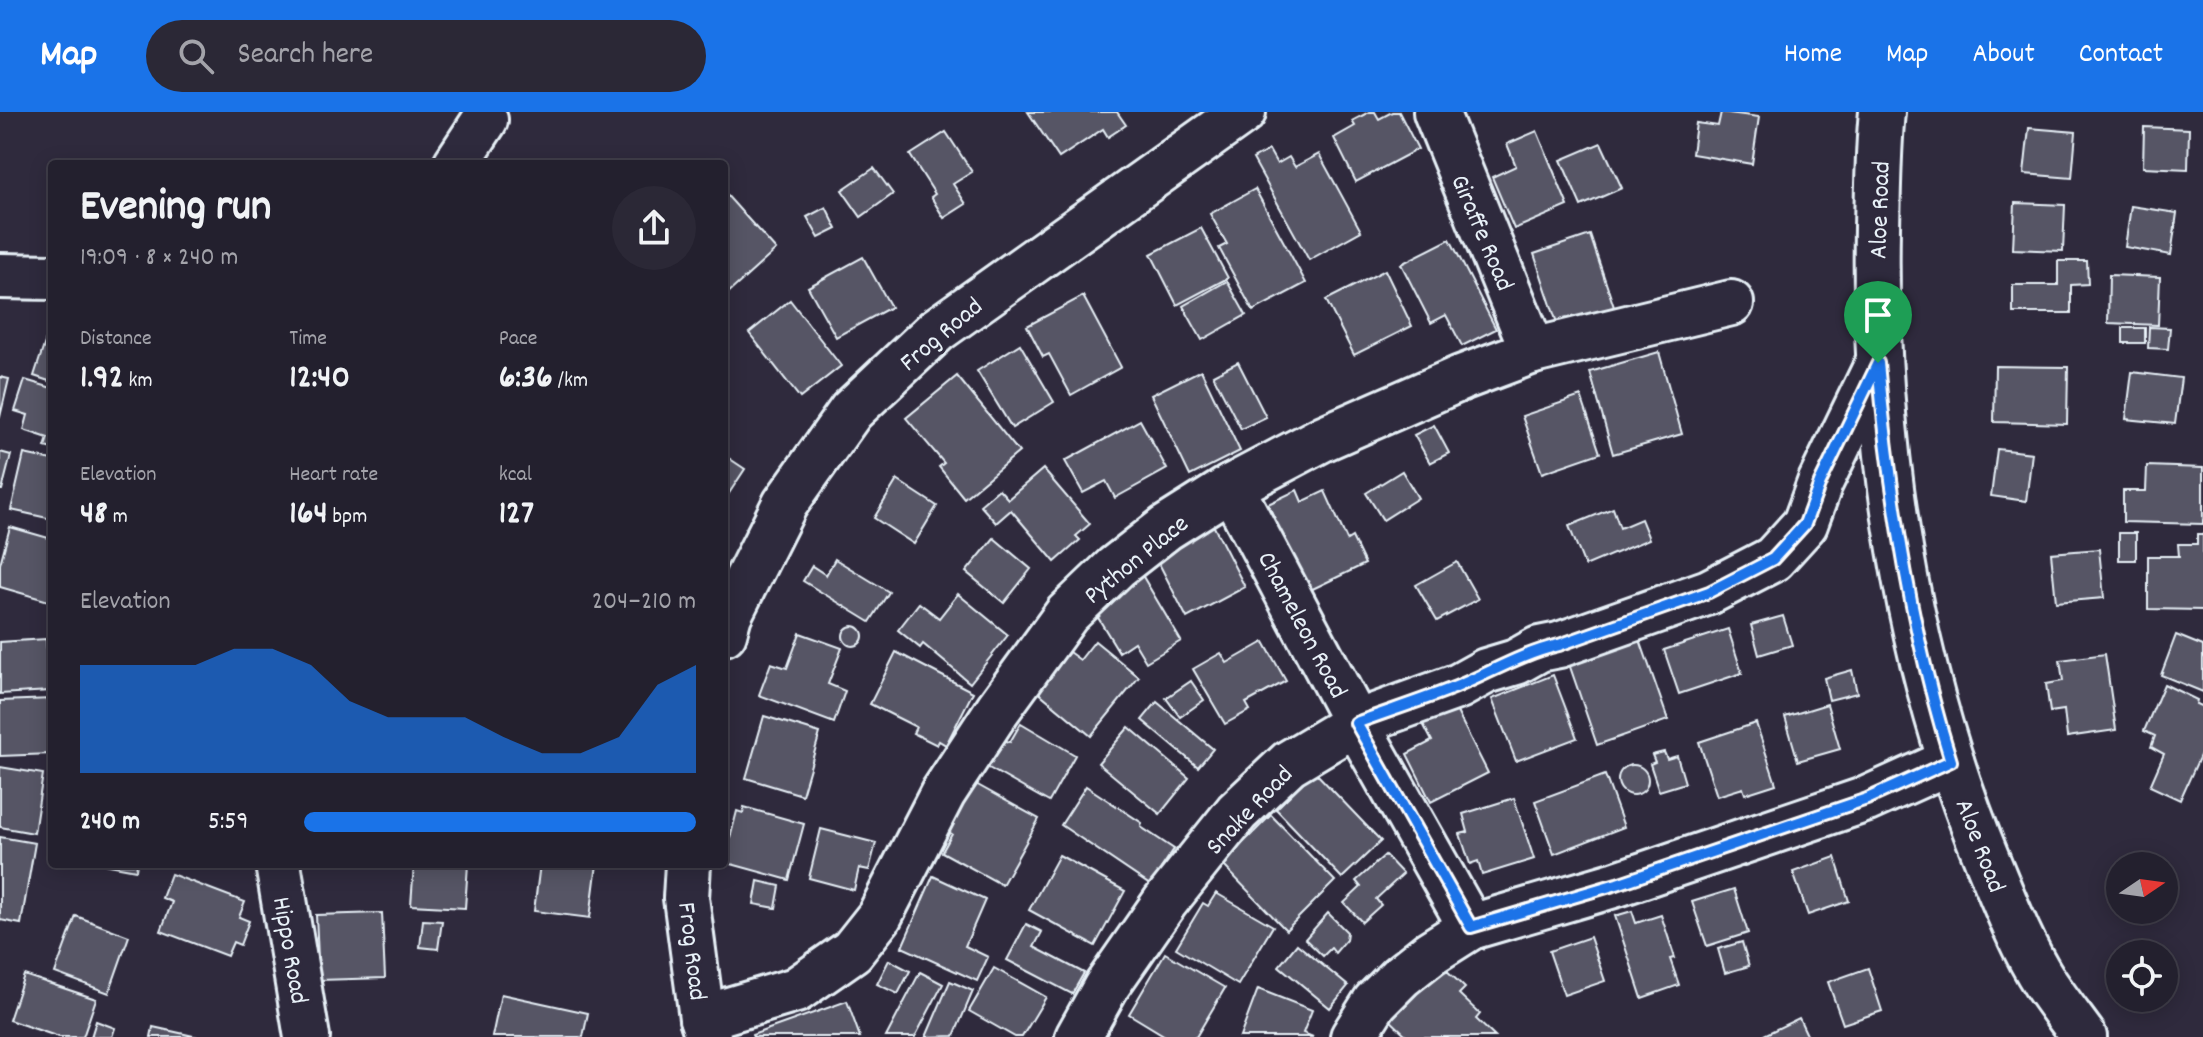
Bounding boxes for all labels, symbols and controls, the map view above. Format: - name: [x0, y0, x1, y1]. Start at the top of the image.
- search box: [146, 20, 706, 92]
- text: Map: [40, 29, 98, 84]
- icon: search: [174, 34, 218, 78]
- text: Search here: [238, 35, 373, 78]
- text: Home: [1784, 36, 1842, 76]
- text: Map: [1886, 36, 1928, 76]
- text: About: [1972, 36, 2035, 76]
- text: Contact: [2079, 36, 2163, 76]
- street label: Aloe Road: [1861, 161, 1902, 260]
- street label: Giraffe Road: [1440, 169, 1522, 297]
- text: Evening run: [80, 178, 271, 241]
- button: share: [612, 186, 696, 270]
- text: 19:09 · 8 × 240 m: [80, 240, 238, 277]
- pin: [1844, 281, 1912, 363]
- street label: Frog Road: [893, 290, 992, 382]
- icon: arrive: [1856, 293, 1900, 337]
- text: Distance: [80, 324, 152, 355]
- text: Time: [289, 324, 327, 355]
- text: Pace: [499, 324, 538, 355]
- text: 1.92: [80, 355, 124, 404]
- text: 12:40: [289, 355, 350, 404]
- text: 6:36: [499, 355, 553, 404]
- text: km: [124, 366, 153, 397]
- text: /km: [553, 366, 588, 397]
- text: Elevation: [80, 460, 157, 491]
- text: Heart rate: [289, 460, 378, 491]
- text: kcal: [499, 460, 532, 491]
- text: 48: [80, 491, 108, 540]
- text: 164: [289, 491, 328, 540]
- text: 127: [499, 491, 534, 540]
- text: m: [108, 502, 128, 533]
- text: bpm: [328, 502, 367, 533]
- street label: Python Place: [1077, 507, 1198, 615]
- street label: Chameleon Road: [1247, 545, 1355, 706]
- text: Elevation: [80, 584, 170, 621]
- text: 204–210 m: [592, 584, 696, 621]
- street label: Snake Road: [1198, 758, 1303, 865]
- street label: Aloe Road: [1944, 794, 2014, 899]
- text: 240 m: [80, 804, 140, 841]
- text: 5:59: [208, 804, 248, 841]
- north arrow: [2106, 852, 2178, 924]
- map controls: [2106, 852, 2178, 1012]
- street label: Hippo Road: [261, 894, 316, 1007]
- street label: Frog Road: [666, 900, 715, 1003]
- button: locate: [2106, 940, 2178, 1012]

